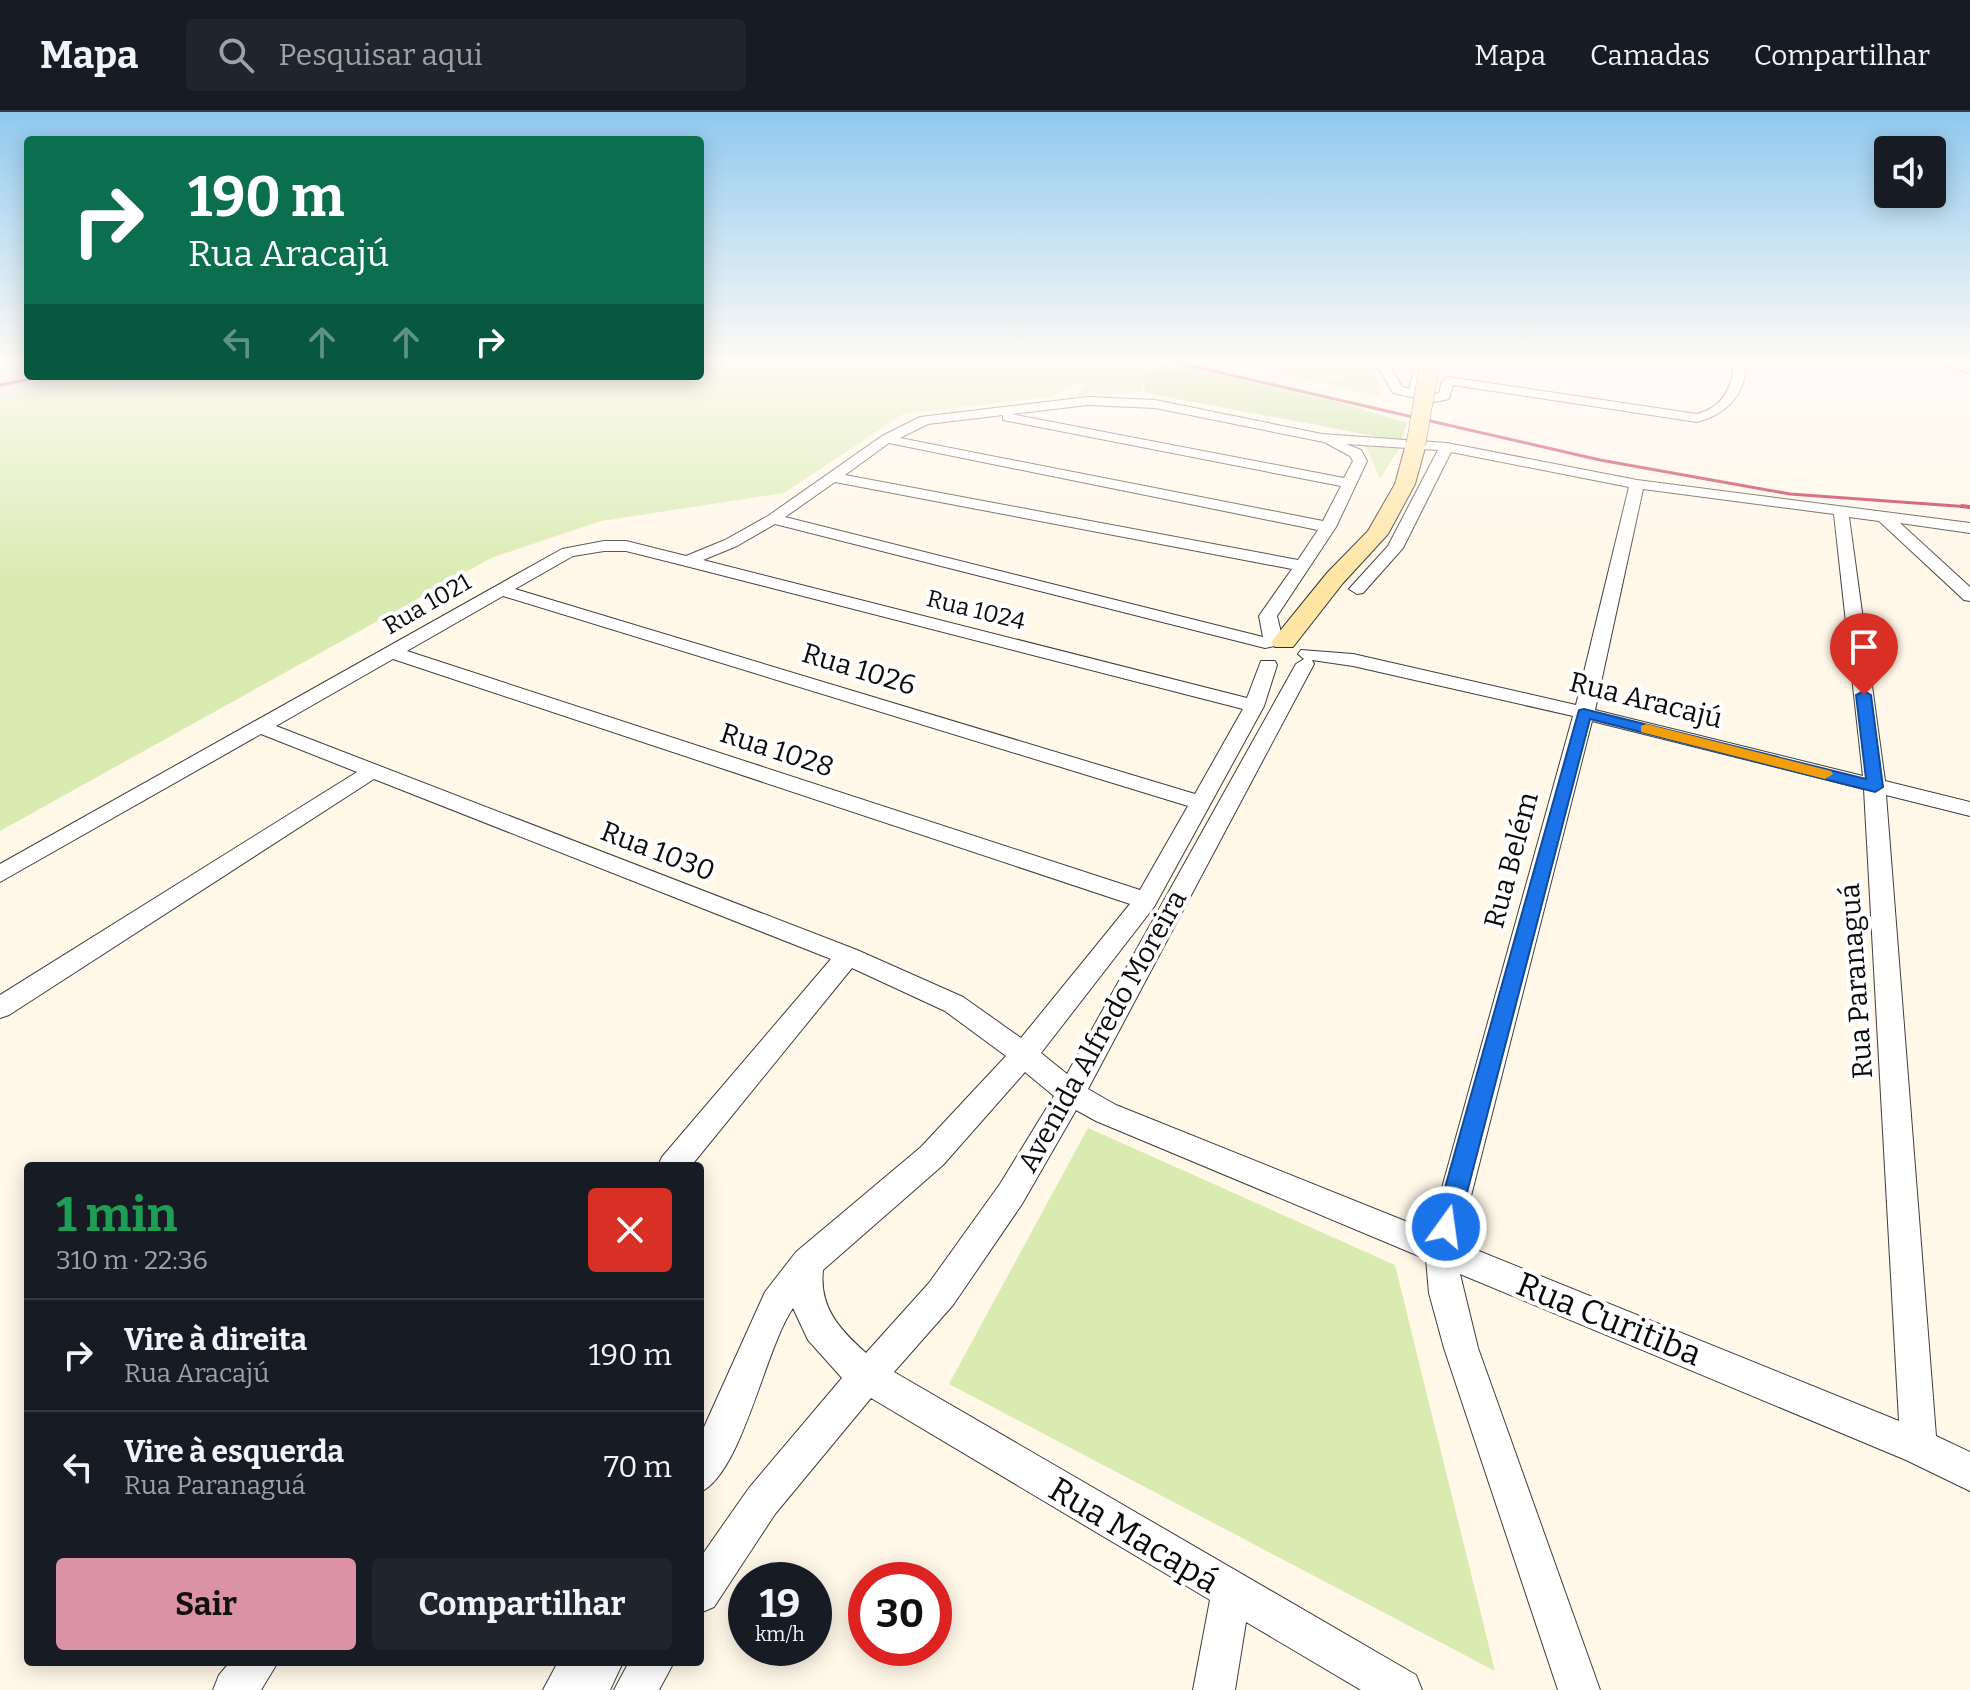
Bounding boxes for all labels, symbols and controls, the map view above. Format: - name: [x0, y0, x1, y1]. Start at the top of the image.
- search box: [186, 19, 746, 91]
- text: Mapa: [40, 32, 138, 78]
- icon: search: [214, 33, 258, 77]
- text: Pesquisar aqui: [278, 37, 483, 73]
- text: Mapa: [1474, 39, 1546, 72]
- text: Camadas: [1590, 39, 1710, 72]
- text: Compartilhar: [1754, 39, 1930, 72]
- map controls: [1874, 136, 1946, 208]
- button: sound: [1874, 136, 1946, 208]
- text: 190 m: [188, 164, 344, 231]
- icon: right: [56, 168, 160, 272]
- text: Rua Aracajú: [188, 232, 389, 276]
- icon: left: [216, 320, 260, 364]
- icon: ahead: [300, 320, 344, 364]
- icon: ahead: [384, 320, 428, 364]
- icon: right: [468, 320, 512, 364]
- street label: Rua 1021: [378, 568, 476, 640]
- street label: Rua 1024: [924, 584, 1028, 636]
- pin: [1830, 613, 1898, 695]
- icon: arrive: [1842, 625, 1886, 669]
- street label: Rua 1026: [798, 636, 920, 702]
- street label: Rua Aracajú: [1566, 665, 1726, 735]
- street label: Rua 1028: [716, 716, 838, 784]
- street label: Rua Belém: [1477, 788, 1545, 932]
- street label: Rua 1030: [596, 814, 720, 888]
- street label: Rua Paranaguá: [1833, 882, 1879, 1080]
- street label: Avenida Alfredo Moreira: [1011, 884, 1193, 1178]
- position arrow: [1404, 1185, 1488, 1269]
- text: 1 min: [56, 1186, 177, 1244]
- button: close: [588, 1188, 672, 1272]
- text: 310 m · 22:36: [56, 1245, 208, 1276]
- street label: Rua Curitiba: [1511, 1263, 1707, 1375]
- text: Vire à direita: [124, 1322, 307, 1358]
- icon: right: [56, 1333, 100, 1377]
- text: 190 m: [588, 1337, 672, 1373]
- text: Rua Aracajú: [124, 1358, 269, 1389]
- text: Vire à esquerda: [124, 1434, 344, 1470]
- icon: left: [56, 1445, 100, 1489]
- text: 70 m: [604, 1449, 672, 1485]
- street label: Rua Macapá: [1042, 1468, 1226, 1602]
- text: Rua Paranaguá: [124, 1470, 306, 1501]
- button: Sair: [56, 1558, 356, 1650]
- button: Compartilhar: [372, 1558, 672, 1650]
- speed limit sign: 30: [848, 1562, 952, 1666]
- text: 19: [760, 1580, 800, 1628]
- text: km/h: [755, 1622, 805, 1646]

